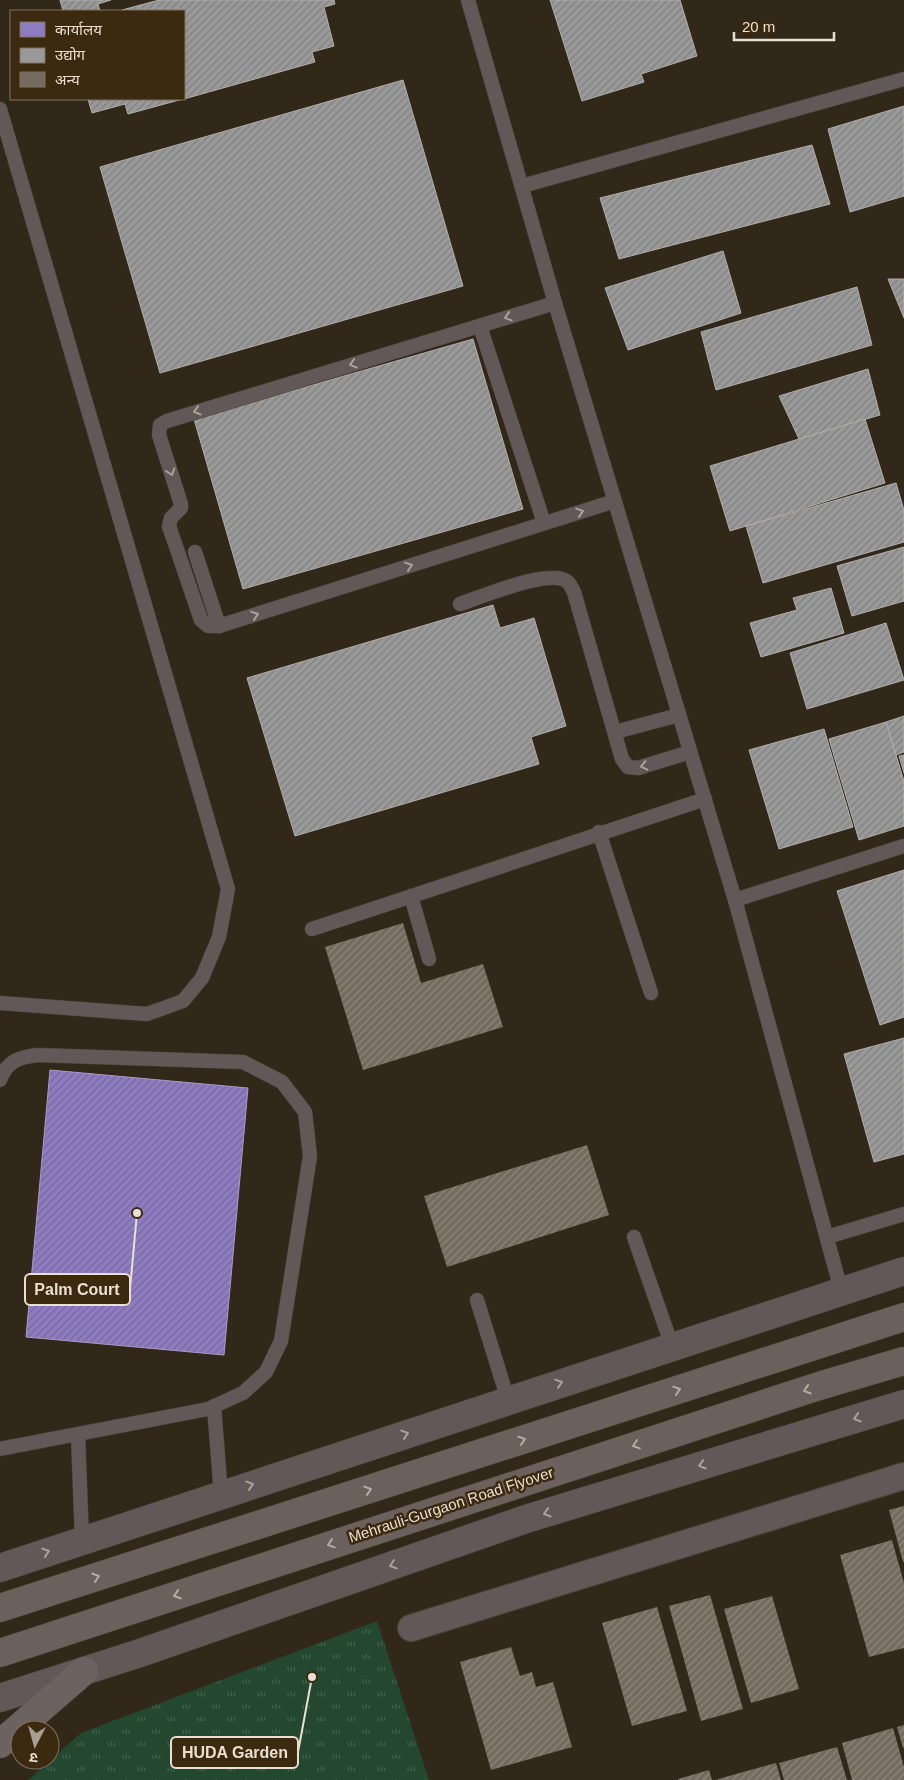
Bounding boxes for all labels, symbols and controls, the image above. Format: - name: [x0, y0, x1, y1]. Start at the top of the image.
- legend: [10, 10, 185, 100]
- scale bar: [734, 10, 834, 42]
- text: 20 m: [742, 18, 775, 35]
- text: कार्यालय: [55, 21, 102, 38]
- text: उद्योग: [55, 46, 86, 63]
- text: अन्य: [55, 71, 80, 88]
- one-way arrow: [505, 312, 513, 322]
- one-way arrow: [349, 359, 357, 369]
- one-way arrow: [194, 406, 202, 416]
- one-way arrow: [165, 468, 175, 476]
- one-way arrow: [575, 508, 583, 518]
- one-way arrow: [405, 561, 413, 571]
- one-way arrow: [250, 611, 258, 621]
- one-way arrow: [639, 760, 648, 770]
- callout: Palm Court: [25, 1274, 130, 1305]
- text: Palm Court: [34, 1281, 120, 1298]
- one-way arrow: [554, 1379, 563, 1389]
- one-way arrow: [803, 1384, 812, 1394]
- one-way arrow: [672, 1386, 681, 1396]
- one-way arrow: [854, 1412, 862, 1422]
- one-way arrow: [400, 1430, 408, 1440]
- one-way arrow: [518, 1436, 526, 1446]
- one-way arrow: [632, 1440, 641, 1450]
- one-way arrow: [698, 1460, 707, 1470]
- street label: Mehrauli-Gurgaon Road Flyover: [346, 1463, 555, 1546]
- one-way arrow: [246, 1481, 254, 1491]
- one-way arrow: [363, 1486, 371, 1496]
- one-way arrow: [543, 1507, 551, 1517]
- one-way arrow: [328, 1538, 336, 1548]
- one-way arrow: [42, 1548, 50, 1558]
- one-way arrow: [389, 1559, 397, 1569]
- one-way arrow: [92, 1573, 100, 1583]
- one-way arrow: [173, 1589, 182, 1599]
- north arrow: [10, 1720, 60, 1770]
- callout: HUDA Garden: [171, 1737, 298, 1768]
- text: HUDA Garden: [182, 1744, 288, 1761]
- text: उ: [28, 1749, 39, 1766]

